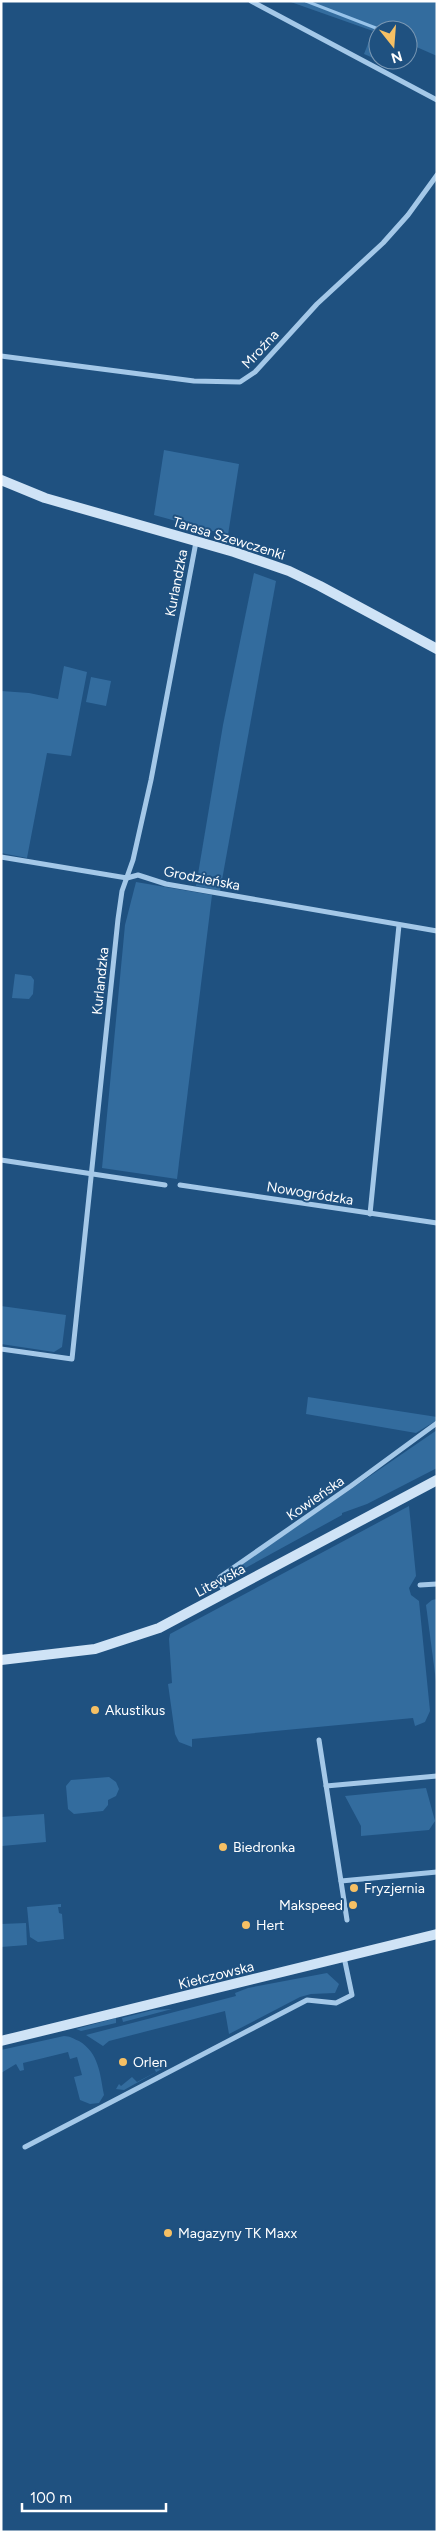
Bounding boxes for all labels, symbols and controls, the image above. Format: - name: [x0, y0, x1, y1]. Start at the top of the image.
- north arrow: [368, 20, 418, 70]
- text: N: [389, 47, 404, 67]
- street label: Mroźna: [238, 327, 282, 372]
- street label: Tarasa Szewczenki: [171, 513, 287, 564]
- street label: Kurlandzka: [162, 548, 191, 618]
- street label: Grodzieńska: [162, 863, 242, 894]
- street label: Kurlandzka: [88, 946, 113, 1016]
- street label: Nowogródzka: [265, 1178, 355, 1209]
- street label: Kowieńska: [283, 1472, 347, 1524]
- street label: Litewska: [192, 1560, 248, 1601]
- place label: Akustikus: [105, 1702, 165, 1719]
- marker: Akustikus: [89, 1704, 101, 1716]
- place label: Biedronka: [233, 1839, 295, 1856]
- marker: Biedronka: [217, 1841, 229, 1853]
- place label: Fryzjernia: [364, 1880, 425, 1897]
- marker: Fryzjernia: [348, 1882, 360, 1894]
- place label: Makspeed: [279, 1897, 343, 1914]
- marker: Makspeed: [347, 1899, 359, 1911]
- place label: Hert: [256, 1917, 284, 1934]
- marker: Hert: [240, 1919, 252, 1931]
- street label: Kiełczowska: [177, 1958, 256, 1993]
- place label: Orlen: [133, 2054, 167, 2071]
- marker: Orlen: [117, 2056, 129, 2068]
- place label: Magazyny TK Maxx: [178, 2225, 297, 2242]
- marker: Magazyny TK Maxx: [162, 2227, 174, 2239]
- scale bar: [22, 2480, 166, 2512]
- text: 100 m: [30, 2489, 72, 2507]

